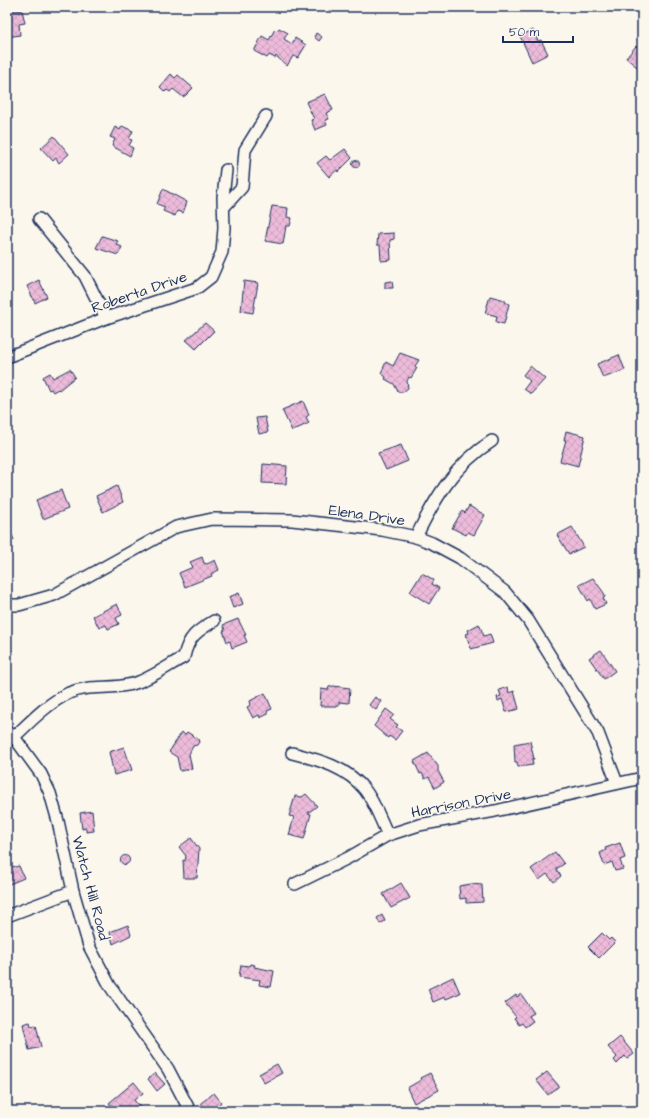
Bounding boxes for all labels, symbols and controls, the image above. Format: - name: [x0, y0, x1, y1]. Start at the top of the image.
- scale bar: [503, 18, 573, 44]
- text: 50 m: [509, 24, 540, 41]
- street label: Roberta Drive: [89, 266, 190, 319]
- street label: Elena Drive: [328, 500, 406, 531]
- street label: Harrison Drive: [409, 784, 513, 823]
- street label: Watch Hill Road: [66, 834, 115, 943]

